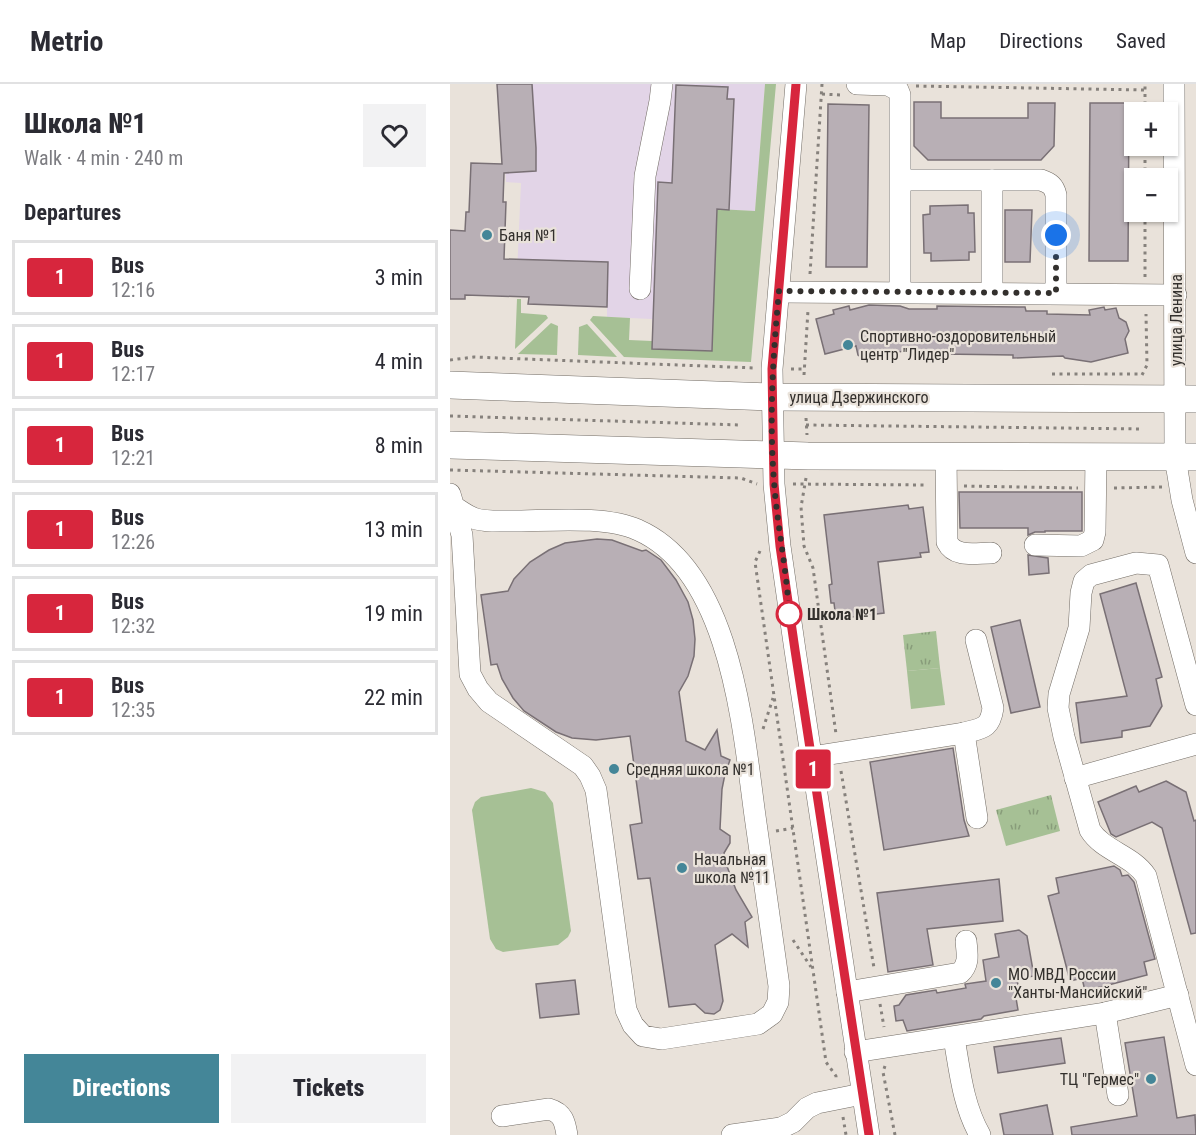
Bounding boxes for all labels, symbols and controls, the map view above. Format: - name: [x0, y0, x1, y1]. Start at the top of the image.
- text: Metrio: [30, 25, 103, 58]
- text: Map: [930, 29, 966, 53]
- text: Directions: [999, 29, 1083, 53]
- text: Saved: [1116, 29, 1166, 53]
- map controls: [1124, 102, 1178, 222]
- button: +: [1124, 102, 1178, 156]
- button: heart: [363, 104, 426, 167]
- text: Школа №1: [24, 107, 147, 140]
- text: Walk · 4 min · 240 m: [24, 146, 183, 170]
- button: −: [1124, 168, 1178, 222]
- text: Departures: [24, 200, 121, 225]
- your location: [1041, 220, 1071, 250]
- place label: Баня №1: [499, 226, 557, 245]
- marker: Баня №1: [480, 228, 494, 242]
- text: Bus: [111, 253, 144, 278]
- text: 1: [55, 265, 65, 289]
- text: 3 min: [375, 265, 423, 290]
- street label: улица Ленина: [1167, 274, 1186, 366]
- text: 12:16: [111, 278, 155, 302]
- place label: Спортивно-оздоровительный центр "Лидер": [860, 327, 1056, 364]
- text: Bus: [111, 337, 144, 362]
- marker: Спортивно-оздоровительный центр "Лидер": [841, 338, 855, 352]
- text: 1: [55, 349, 65, 373]
- text: 4 min: [375, 349, 423, 374]
- text: 12:17: [111, 362, 155, 386]
- street label: улица Дзержинского: [789, 388, 929, 407]
- text: Bus: [111, 421, 144, 446]
- text: 1: [55, 433, 65, 457]
- text: 8 min: [375, 433, 423, 458]
- text: 12:21: [111, 446, 155, 470]
- text: Bus: [111, 505, 144, 530]
- text: 1: [55, 517, 65, 541]
- text: 13 min: [364, 517, 423, 542]
- text: 12:26: [111, 530, 155, 554]
- text: Bus: [111, 589, 144, 614]
- text: 1: [55, 601, 65, 625]
- text: 19 min: [364, 601, 423, 626]
- marker: Школа №1: [776, 601, 802, 627]
- place label: Школа №1: [807, 605, 877, 624]
- text: 12:32: [111, 614, 155, 638]
- text: Bus: [111, 673, 144, 698]
- text: 1: [55, 685, 65, 709]
- text: 22 min: [364, 685, 423, 710]
- text: 12:35: [111, 698, 155, 722]
- line badge: 1: [794, 750, 832, 788]
- text: 1: [808, 757, 818, 781]
- place label: Средняя школа №1: [626, 760, 755, 779]
- marker: Средняя школа №1: [607, 762, 621, 776]
- place label: Начальная школа №11: [694, 850, 770, 887]
- marker: Начальная школа №11: [675, 861, 689, 875]
- place label: МО МВД России "Ханты-Мансийский": [1008, 965, 1147, 1002]
- marker: МО МВД России "Ханты-Мансийский": [989, 976, 1003, 990]
- button: Directions: [24, 1054, 219, 1123]
- button: Tickets: [231, 1054, 426, 1123]
- place label: ТЦ "Гермес": [1060, 1070, 1139, 1089]
- marker: ТЦ "Гермес": [1144, 1072, 1158, 1086]

